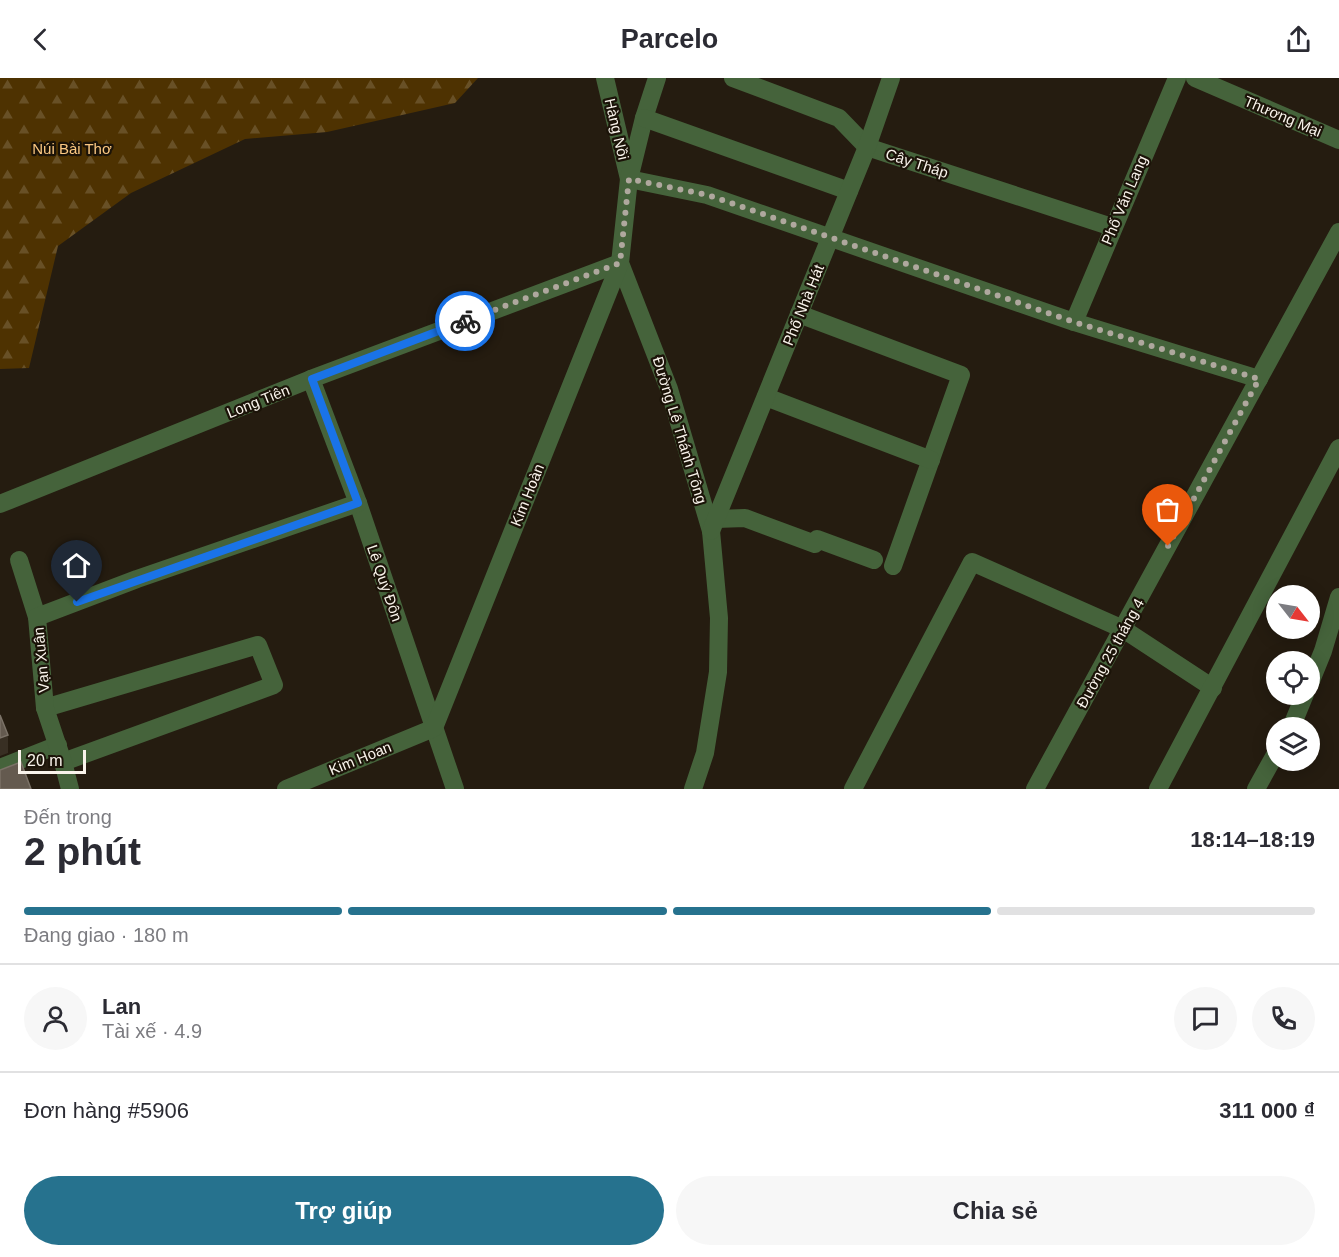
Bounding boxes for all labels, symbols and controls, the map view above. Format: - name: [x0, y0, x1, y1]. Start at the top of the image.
- icon: back: [24, 23, 57, 56]
- icon: share: [1282, 23, 1315, 56]
- text: Parcelo: [621, 24, 718, 54]
- street label: Thương Mại: [1242, 92, 1324, 140]
- street label: Hàng Nồi: [602, 97, 632, 161]
- park label: Núi Bài Thơ: [32, 140, 112, 157]
- street label: Cây Tháp: [884, 145, 950, 181]
- street label: Phố Văn Lang: [1098, 153, 1150, 247]
- street label: Phố Nhà Hát: [779, 261, 827, 348]
- courier: [435, 291, 495, 351]
- icon: bike: [449, 305, 482, 338]
- street label: Đường Lê Thánh Tông: [650, 354, 710, 506]
- street label: Long Tiên: [224, 381, 292, 421]
- street label: Kim Hoàn: [507, 461, 547, 529]
- pin: [1142, 484, 1193, 546]
- icon: bag: [1151, 493, 1184, 526]
- pin: [51, 540, 102, 602]
- street label: Lê Quý Đôn: [364, 542, 406, 624]
- icon: home: [60, 549, 93, 582]
- north arrow: [1266, 585, 1320, 639]
- map controls: [1266, 585, 1320, 771]
- street label: Đường 25 tháng 4: [1073, 595, 1147, 711]
- street label: Vạn Xuân: [30, 626, 52, 694]
- button: locate: [1266, 651, 1320, 705]
- button: layers: [1266, 717, 1320, 771]
- street label: Kim Hoan: [326, 738, 394, 778]
- scale bar: [18, 747, 86, 774]
- text: 20 m: [27, 752, 63, 769]
- text: Đến trong: [24, 806, 112, 828]
- text: 18:14–18:19: [1190, 827, 1315, 852]
- text: 2 phút: [24, 830, 141, 873]
- text: Đang giao · 180 m: [24, 924, 189, 946]
- button: person: [24, 987, 87, 1050]
- button: chat: [1174, 987, 1237, 1050]
- button: phone: [1252, 987, 1315, 1050]
- text: Lan: [102, 994, 141, 1019]
- text: Tài xế · 4.9: [102, 1020, 202, 1042]
- text: Đơn hàng #5906: [24, 1098, 189, 1123]
- text: 311 000 ₫: [1219, 1098, 1315, 1123]
- button: Trợ giúp: [24, 1176, 664, 1245]
- button: Chia sẻ: [676, 1176, 1315, 1245]

